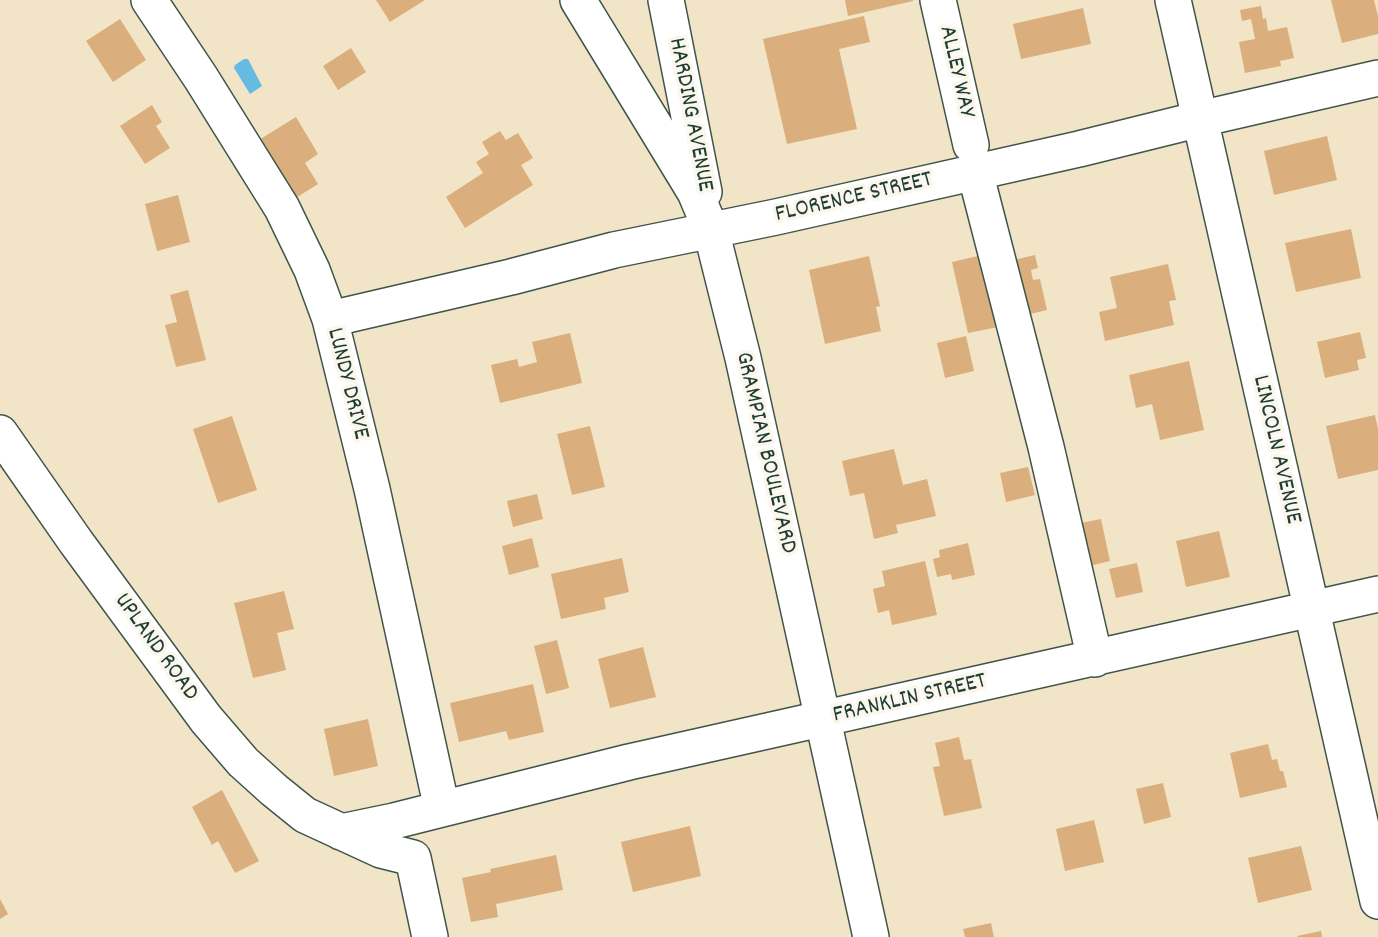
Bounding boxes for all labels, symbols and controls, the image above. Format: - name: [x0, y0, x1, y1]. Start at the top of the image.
- street label: ALLEY WAY: [930, 23, 980, 121]
- street label: HARDING AVENUE: [660, 36, 718, 194]
- street label: FLORENCE STREET: [773, 167, 935, 231]
- street label: LUNDY DRIVE: [318, 325, 374, 443]
- street label: GRAMPIAN BOULEVARD: [727, 349, 801, 557]
- street label: LINCOLN AVENUE: [1244, 373, 1306, 527]
- street label: UPLAND ROAD: [106, 589, 204, 707]
- street label: FRANKLIN STREET: [831, 668, 989, 732]

